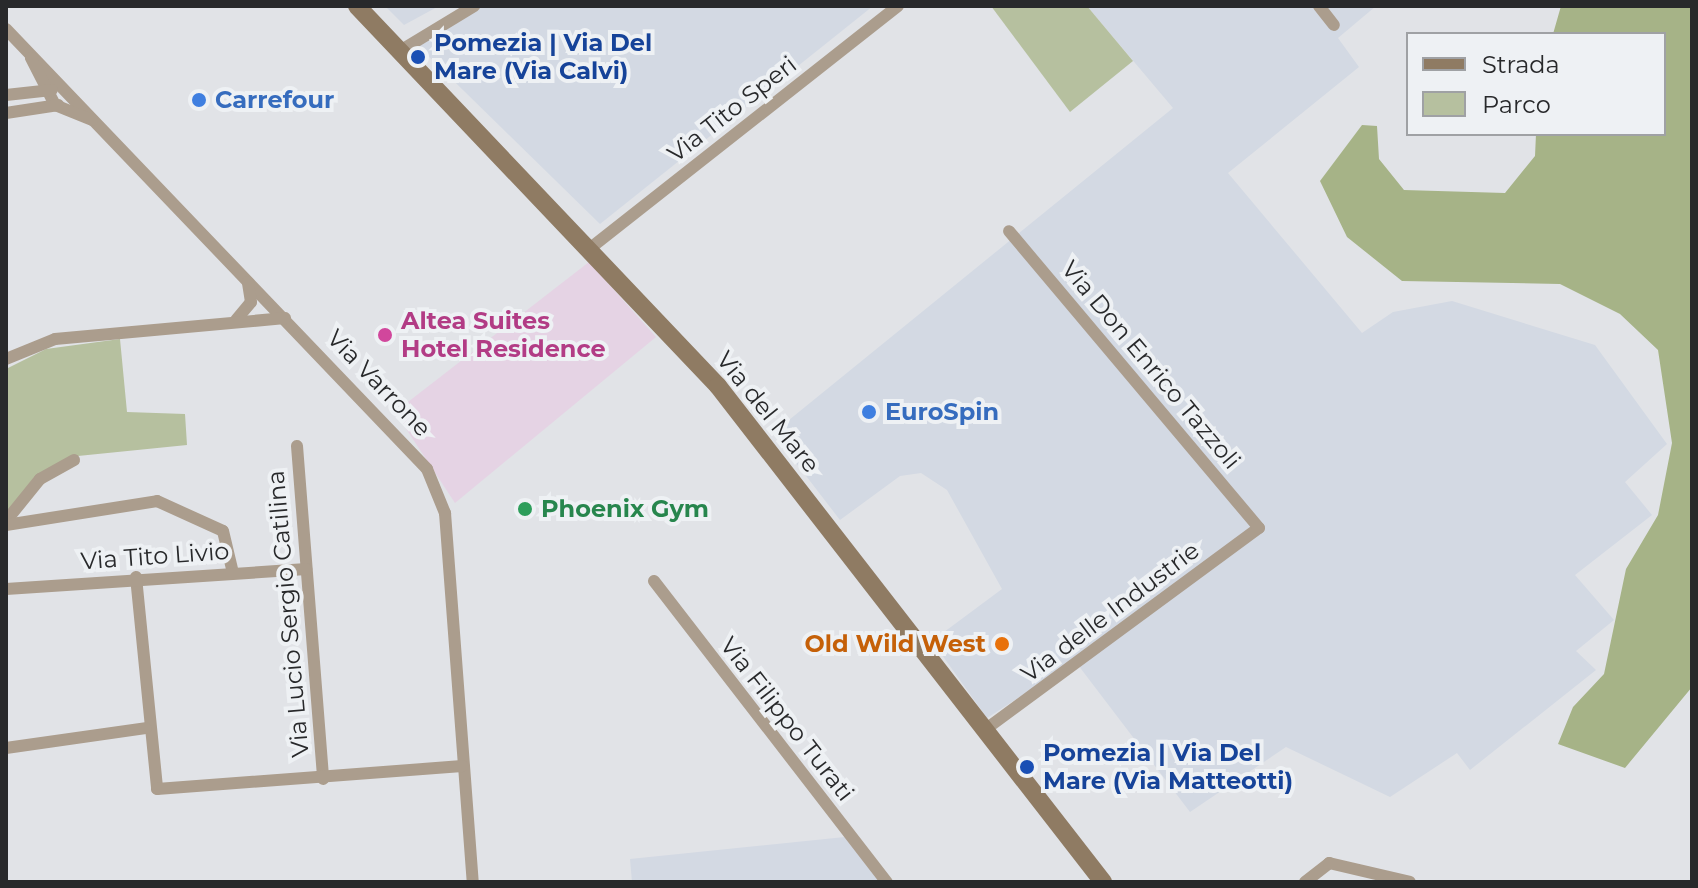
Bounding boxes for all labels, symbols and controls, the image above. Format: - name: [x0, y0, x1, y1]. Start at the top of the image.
- place label: Pomezia | Via Del Mare (Via Calvi): [434, 29, 652, 85]
- legend: [1406, 32, 1666, 136]
- marker: Pomezia | Via Del Mare (Via Calvi): [409, 48, 427, 66]
- street label: Via Tito Speri: [662, 50, 802, 168]
- text: Strada: [1482, 50, 1560, 79]
- place label: Carrefour: [215, 86, 334, 114]
- text: Parco: [1482, 90, 1551, 119]
- marker: Carrefour: [190, 91, 208, 109]
- street label: Via Don Enrico Tazzoli: [1055, 255, 1247, 475]
- place label: Altea Suites Hotel Residence: [401, 307, 606, 363]
- street label: Via Varrone: [321, 324, 437, 442]
- marker: Altea Suites Hotel Residence: [376, 326, 394, 344]
- street label: Via del Mare: [710, 346, 826, 478]
- place label: EuroSpin: [885, 398, 999, 426]
- marker: EuroSpin: [860, 403, 878, 421]
- street label: Via Lucio Sergio Catilina: [261, 469, 315, 759]
- place label: Phoenix Gym: [541, 495, 709, 523]
- marker: Phoenix Gym: [516, 500, 534, 518]
- street label: Via Tito Livio: [80, 536, 230, 576]
- street label: Via delle Industrie: [1015, 536, 1205, 688]
- place label: Old Wild West: [805, 630, 986, 658]
- street label: Via Filippo Turati: [714, 631, 860, 807]
- marker: Old Wild West: [993, 635, 1011, 653]
- place label: Pomezia | Via Del Mare (Via Matteotti): [1043, 739, 1293, 795]
- marker: Pomezia | Via Del Mare (Via Matteotti): [1018, 758, 1036, 776]

